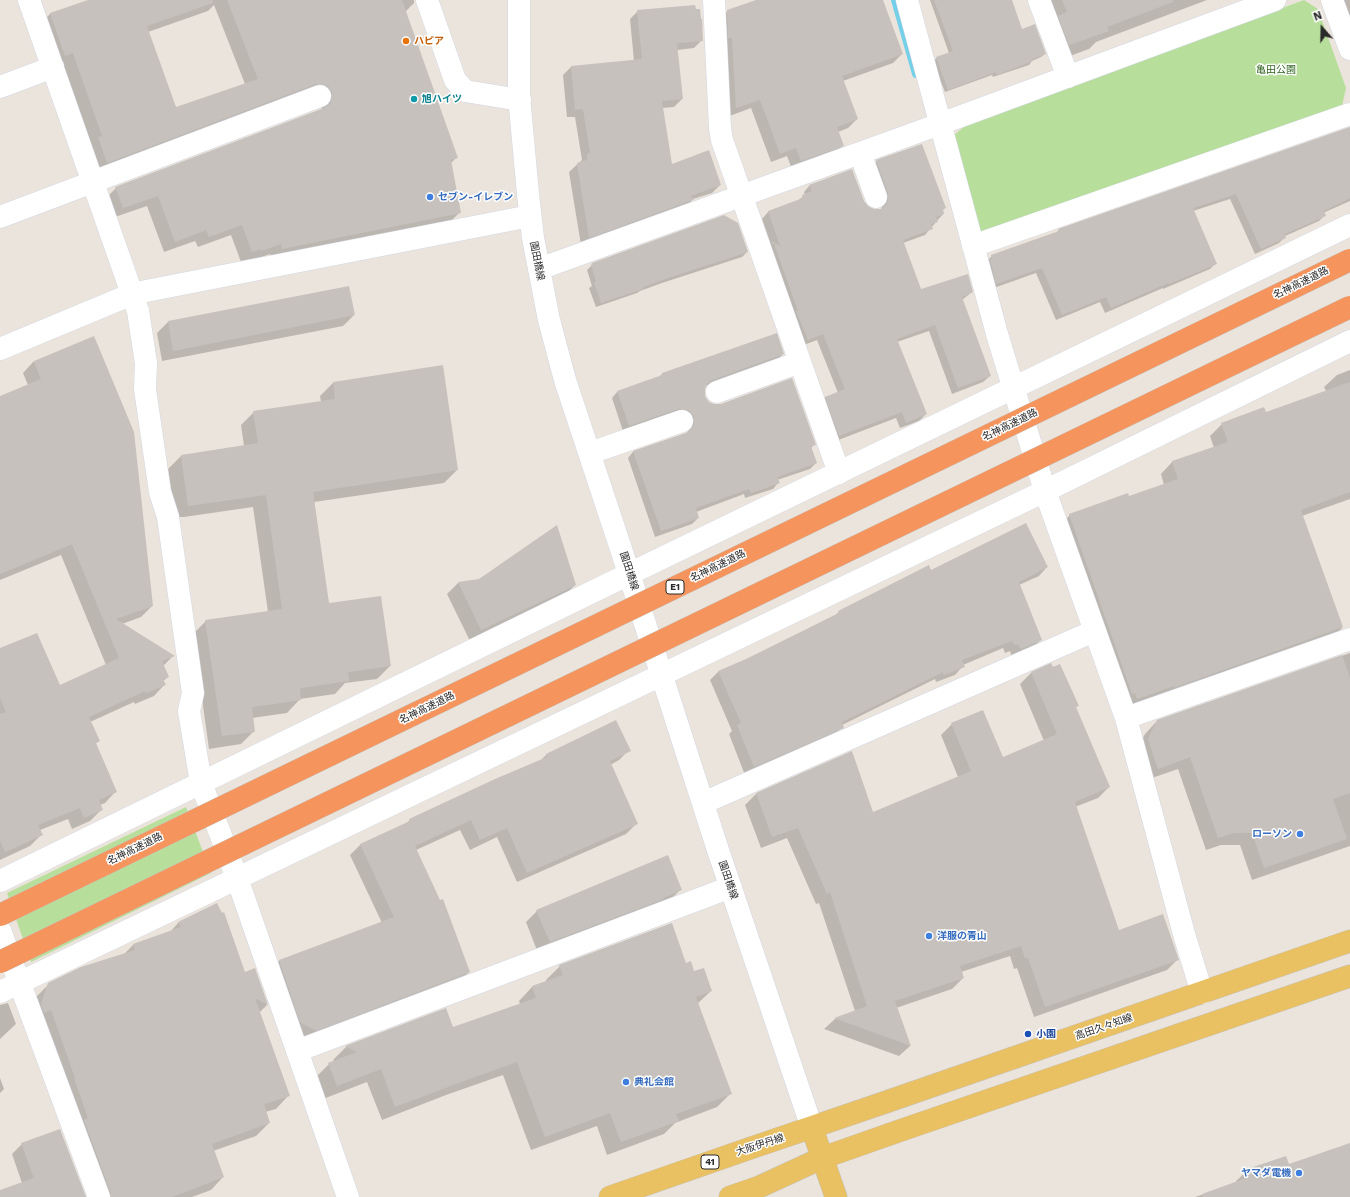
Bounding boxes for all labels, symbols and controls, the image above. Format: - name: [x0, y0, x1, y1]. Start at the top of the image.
- north arrow: [1302, 8, 1342, 48]
- text: N: [1312, 9, 1324, 24]
- place label: ハピア: [414, 35, 444, 47]
- marker: ハピア: [401, 36, 411, 46]
- park label: 亀田公園: [1256, 64, 1296, 76]
- place label: 旭ハイツ: [422, 93, 462, 105]
- marker: 旭ハイツ: [409, 94, 419, 104]
- place label: セブン-イレブン: [438, 191, 513, 203]
- marker: セブン-イレブン: [425, 192, 435, 202]
- street label: 園田橋線: [527, 240, 547, 282]
- street label: 名神高速道路: [1271, 264, 1331, 302]
- street label: 名神高速道路: [980, 406, 1040, 444]
- street label: 名神高速道路: [688, 547, 748, 585]
- street label: 園田橋線: [617, 550, 641, 592]
- road number: E1: [666, 580, 684, 594]
- street label: 名神高速道路: [397, 689, 457, 727]
- place label: ローソン: [1252, 828, 1292, 840]
- marker: ローソン: [1295, 829, 1305, 839]
- street label: 名神高速道路: [105, 830, 165, 868]
- street label: 園田橋線: [716, 859, 740, 901]
- place label: 洋服の青山: [937, 930, 987, 942]
- marker: 洋服の青山: [924, 931, 934, 941]
- street label: 高田久々知線: [1074, 1012, 1134, 1042]
- place label: 小園: [1036, 1028, 1056, 1040]
- marker: 小園: [1023, 1029, 1033, 1039]
- place label: 典礼会館: [634, 1076, 674, 1088]
- marker: 典礼会館: [621, 1077, 631, 1087]
- street label: 大阪伊丹線: [734, 1132, 786, 1158]
- road number: 41: [701, 1155, 719, 1169]
- place label: ヤマダ電機: [1241, 1167, 1291, 1179]
- marker: ヤマダ電機: [1294, 1168, 1304, 1178]

